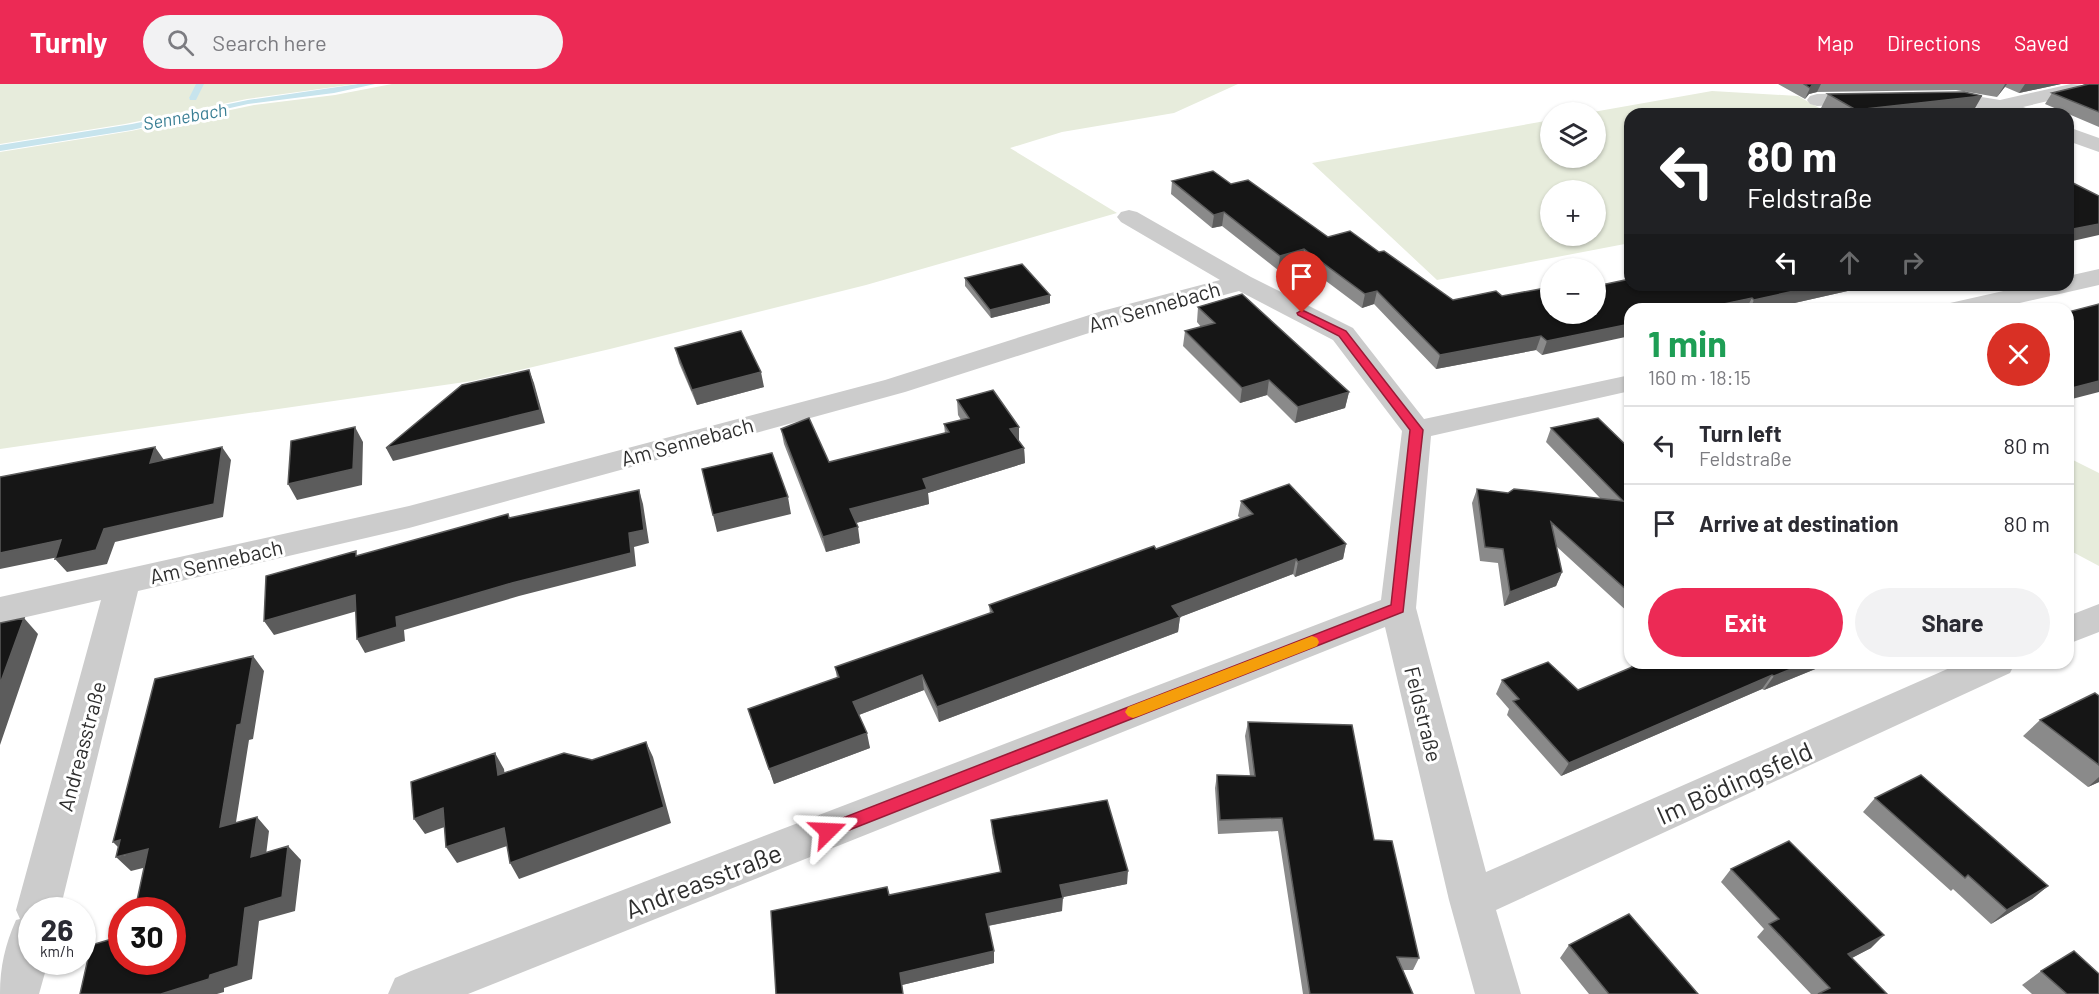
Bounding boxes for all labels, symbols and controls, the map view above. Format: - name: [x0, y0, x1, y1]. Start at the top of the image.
- search box: [143, 15, 563, 69]
- text: Turnly: [30, 25, 107, 59]
- icon: search: [164, 26, 197, 59]
- text: Search here: [212, 29, 327, 55]
- text: Map: [1817, 30, 1854, 55]
- text: Directions: [1887, 30, 1981, 55]
- text: Saved: [2014, 30, 2069, 55]
- water label: Sennebach: [141, 98, 229, 134]
- map controls: [1540, 102, 1606, 324]
- button: layers: [1540, 102, 1606, 168]
- text: 80 m: [1747, 130, 1837, 180]
- icon: left: [1648, 132, 1726, 210]
- button: +: [1540, 180, 1606, 246]
- text: Feldstraße: [1747, 181, 1872, 213]
- icon: left: [1770, 246, 1803, 279]
- icon: ahead: [1833, 246, 1866, 279]
- icon: right: [1896, 246, 1929, 279]
- pin: [1276, 251, 1327, 313]
- button: −: [1540, 258, 1606, 324]
- icon: arrive: [1285, 260, 1318, 293]
- street label: Am Sennebach: [1085, 275, 1223, 337]
- text: 1 min: [1648, 321, 1727, 364]
- button: close: [1987, 323, 2050, 386]
- text: 160 m · 18:15: [1648, 365, 1751, 389]
- street label: Am Sennebach: [618, 411, 756, 471]
- text: Turn left: [1699, 420, 1782, 446]
- icon: left: [1648, 429, 1681, 462]
- text: 80 m: [2004, 432, 2050, 458]
- text: Feldstraße: [1699, 446, 1792, 470]
- icon: arrive: [1648, 507, 1681, 540]
- text: Arrive at destination: [1699, 510, 1898, 536]
- text: 80 m: [2004, 510, 2050, 536]
- street label: Am Sennebach: [147, 534, 285, 588]
- button: Exit: [1648, 588, 1843, 657]
- button: Share: [1855, 588, 2050, 657]
- street label: Feldstraße: [1400, 664, 1448, 764]
- street label: Andreasstraße: [52, 678, 110, 814]
- street label: Im Bödingsfeld: [1652, 734, 1816, 830]
- position arrow: [796, 799, 860, 863]
- street label: Andreasstraße: [620, 836, 786, 924]
- speed limit sign: 30: [108, 897, 186, 975]
- text: 26: [41, 911, 73, 947]
- text: km/h: [40, 942, 74, 960]

